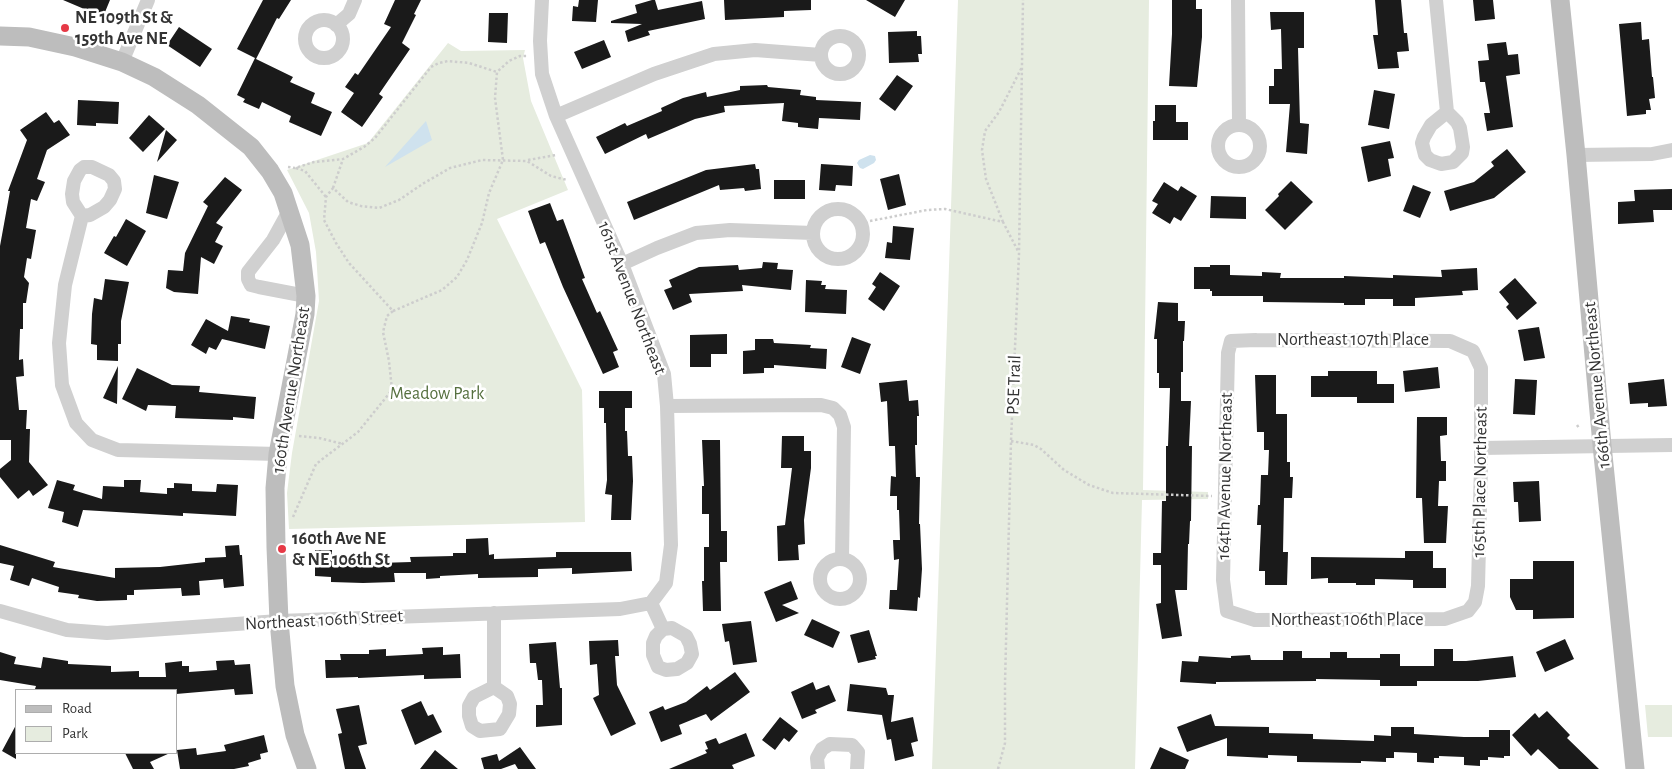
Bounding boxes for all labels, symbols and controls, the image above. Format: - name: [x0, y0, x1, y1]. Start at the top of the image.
- place label: NE 109th St & 159th Ave NE: [75, 7, 173, 50]
- marker: NE 109th St & 159th Ave NE: [59, 22, 71, 34]
- street label: 161st Avenue Northeast: [593, 218, 671, 378]
- street label: 166th Avenue Northeast: [1579, 301, 1615, 469]
- street label: 160th Avenue Northeast: [267, 305, 315, 475]
- street label: Northeast 107th Place: [1277, 329, 1429, 351]
- street label: PSE Trail: [1002, 355, 1026, 415]
- park label: Meadow Park: [390, 383, 484, 405]
- street label: 164th Avenue Northeast: [1213, 392, 1237, 560]
- street label: 165th Place Northeast: [1468, 406, 1492, 558]
- place label: 160th Ave NE & NE 106th St: [292, 528, 390, 570]
- marker: 160th Ave NE & NE 106th St: [276, 543, 288, 555]
- street label: Northeast 106th Street: [244, 605, 404, 635]
- street label: Northeast 106th Place: [1270, 609, 1424, 631]
- legend: [15, 689, 178, 754]
- text: Road: [62, 701, 92, 716]
- text: Park: [62, 726, 88, 741]

